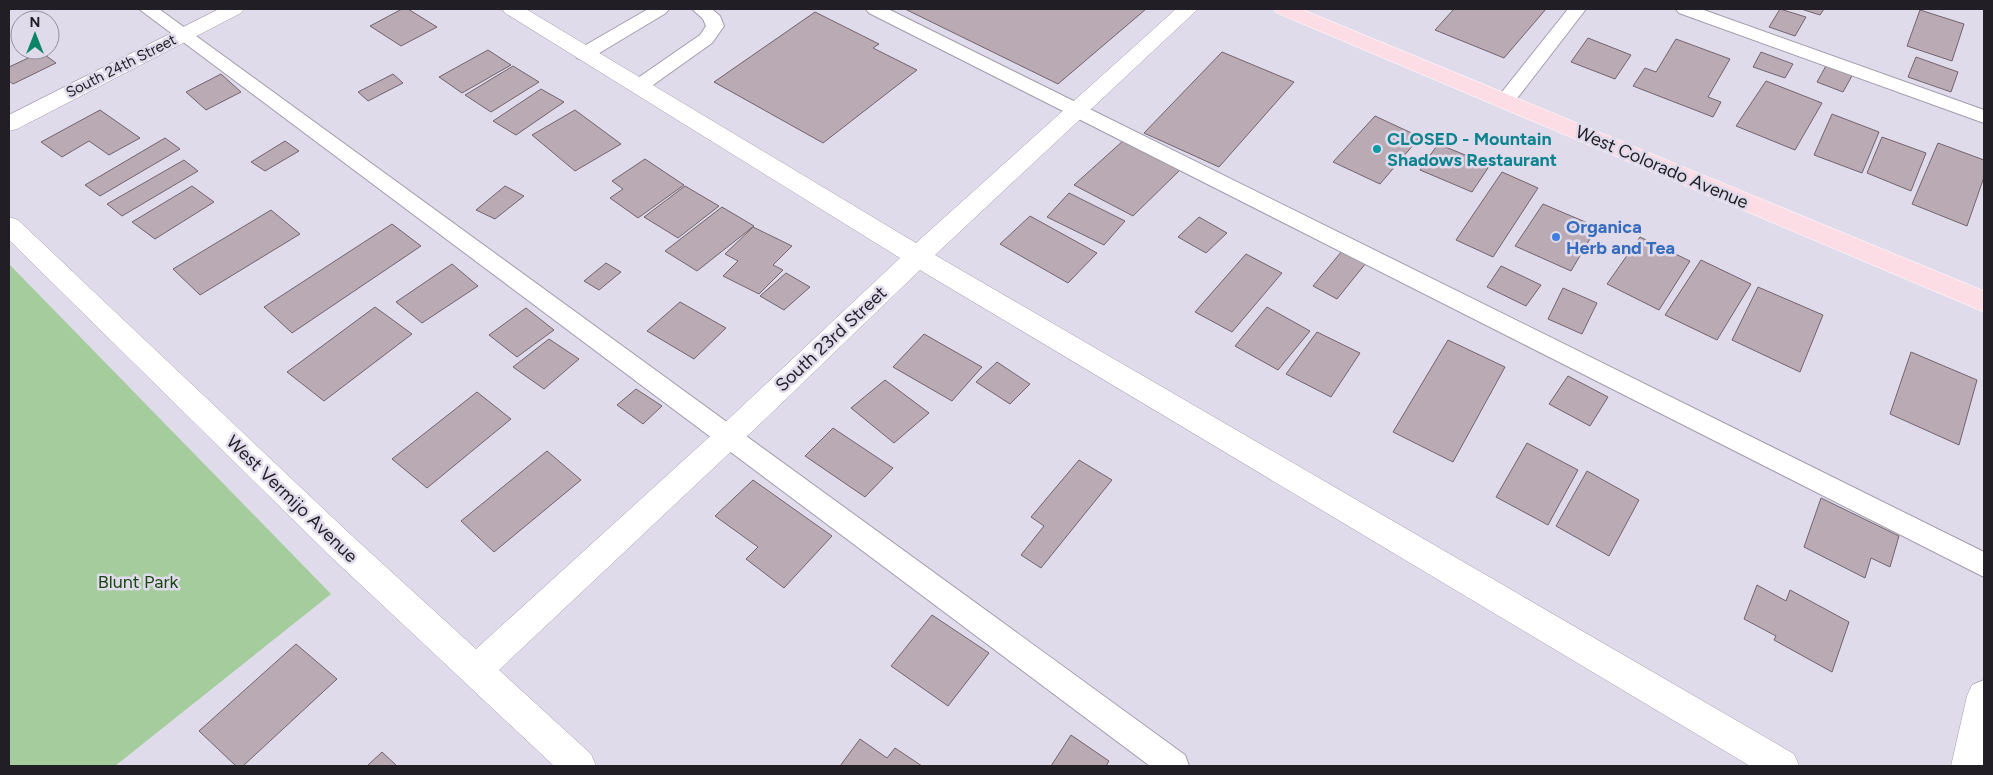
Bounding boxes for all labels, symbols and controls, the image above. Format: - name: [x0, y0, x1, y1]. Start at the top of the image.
- north arrow: [10, 10, 60, 60]
- text: N: [30, 14, 40, 31]
- street label: South 24th Street: [63, 30, 179, 102]
- street label: West Colorado Avenue: [1572, 121, 1752, 213]
- place label: CLOSED - Mountain Shadows Restaurant: [1387, 128, 1557, 171]
- marker: CLOSED - Mountain Shadows Restaurant: [1371, 143, 1383, 155]
- place label: Organica Herb and Tea: [1566, 216, 1675, 259]
- marker: Organica Herb and Tea: [1550, 231, 1562, 243]
- street label: South 23rd Street: [771, 282, 891, 396]
- street label: West Vermijo Avenue: [222, 431, 362, 567]
- park label: Blunt Park: [98, 571, 179, 593]

